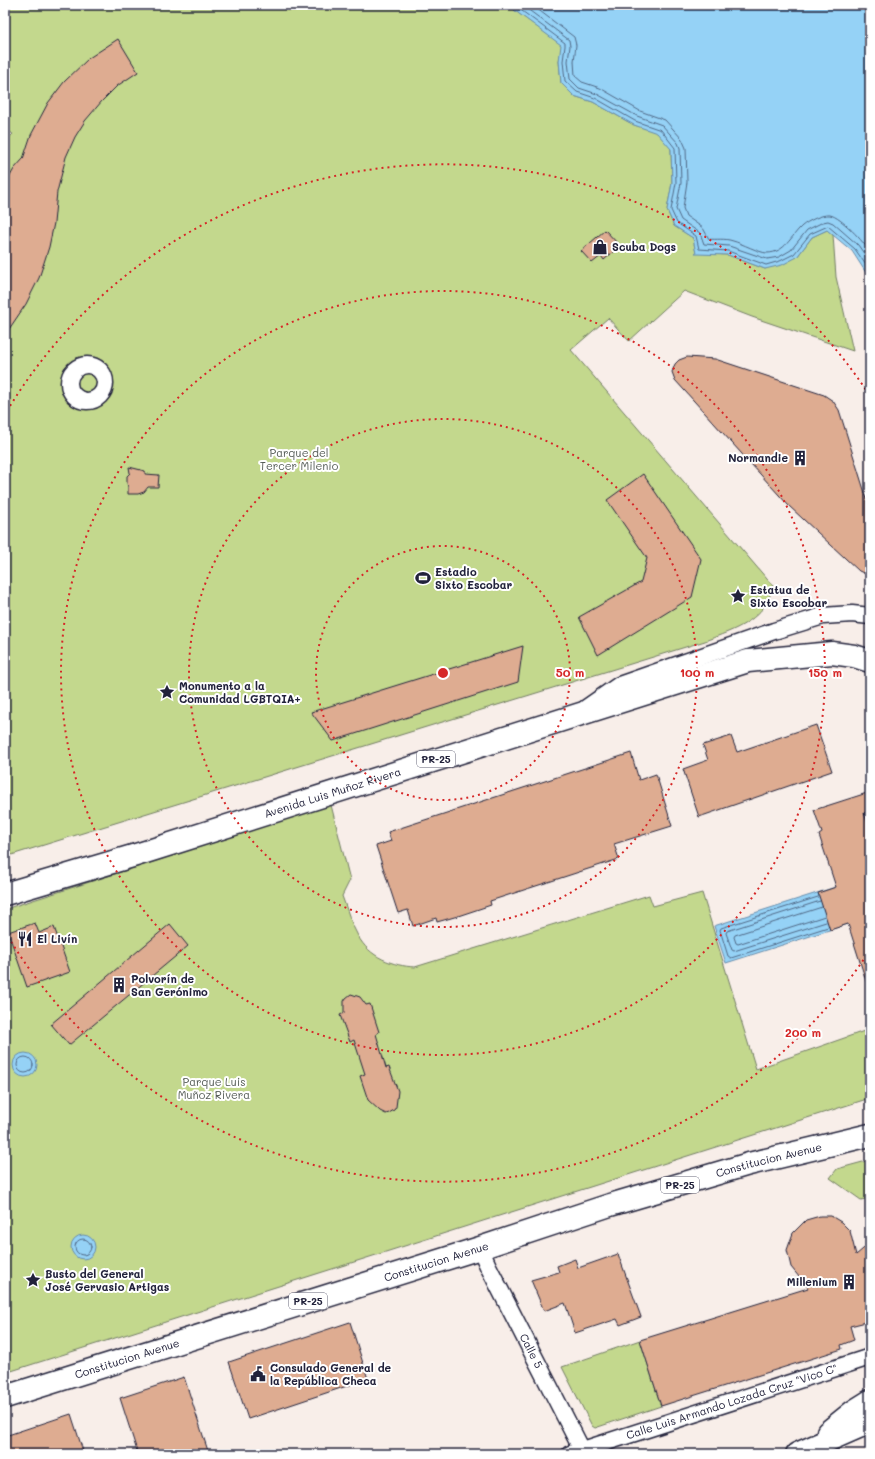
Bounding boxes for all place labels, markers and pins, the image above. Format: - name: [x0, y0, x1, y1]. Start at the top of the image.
- shop icon: Scuba Dogs: [591, 238, 609, 256]
- place label: Scuba Dogs: [612, 239, 677, 254]
- building icon: Normandie: [791, 449, 809, 467]
- place label: Normandie: [728, 450, 788, 465]
- place label: Estadio Sixto Escobar: [435, 564, 512, 592]
- sports icon: Estadio Sixto Escobar: [414, 569, 432, 587]
- place label: Estatua de Sixto Escobar: [750, 582, 827, 610]
- place icon: Estatua de Sixto Escobar: [729, 587, 747, 605]
- centre of rings: [436, 666, 450, 680]
- place label: Monumento a la Comunidad LGBTQIA+: [179, 678, 301, 706]
- place icon: Monumento a la Comunidad LGBTQIA+: [158, 683, 176, 701]
- restaurant icon: El Livín: [16, 930, 34, 948]
- place label: El Livín: [37, 931, 77, 946]
- place label: Polvorín de San Gerónimo: [131, 971, 208, 999]
- building icon: Polvorín de San Gerónimo: [110, 976, 128, 994]
- place label: Busto del General José Gervasio Artigas: [45, 1266, 170, 1294]
- place icon: Busto del General José Gervasio Artigas: [24, 1271, 42, 1289]
- building icon: Millenium: [840, 1273, 858, 1291]
- place label: Millenium: [787, 1274, 837, 1289]
- place label: Consulado General de la República Checa: [270, 1360, 392, 1388]
- public building icon: Consulado General de la República Checa: [249, 1365, 267, 1383]

